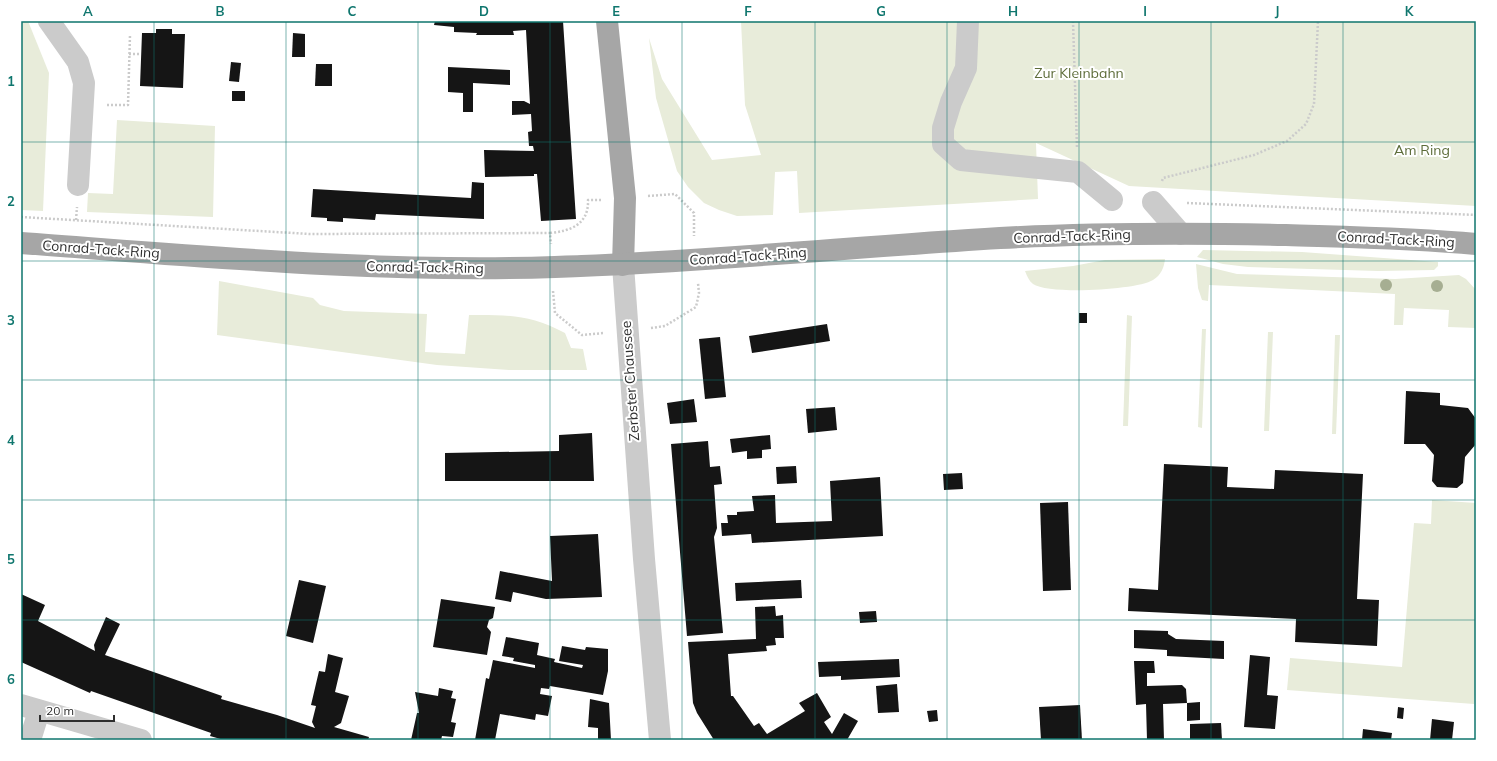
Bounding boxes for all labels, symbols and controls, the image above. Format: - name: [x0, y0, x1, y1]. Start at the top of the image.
- text: A: [83, 3, 93, 19]
- text: B: [216, 3, 225, 19]
- text: C: [348, 3, 357, 19]
- text: D: [479, 3, 489, 19]
- text: E: [612, 3, 620, 19]
- text: F: [744, 3, 752, 19]
- text: G: [876, 3, 886, 19]
- text: H: [1008, 3, 1018, 19]
- text: I: [1143, 3, 1147, 19]
- text: J: [1275, 3, 1279, 19]
- text: K: [1405, 3, 1415, 19]
- park label: Zur Kleinbahn: [1034, 64, 1124, 82]
- text: 1: [7, 73, 15, 89]
- park label: Am Ring: [1394, 141, 1450, 159]
- text: 2: [7, 193, 15, 209]
- street label: Conrad-Tack-Ring: [1013, 225, 1131, 247]
- street label: Conrad-Tack-Ring: [1337, 227, 1455, 251]
- street label: Conrad-Tack-Ring: [42, 236, 160, 262]
- street label: Conrad-Tack-Ring: [689, 243, 807, 269]
- street label: Conrad-Tack-Ring: [366, 257, 484, 277]
- text: 3: [7, 312, 15, 328]
- street label: Zerbster Chaussee: [617, 320, 643, 442]
- text: 4: [7, 432, 15, 448]
- text: 5: [7, 551, 15, 567]
- text: 6: [7, 671, 15, 687]
- scale bar: [40, 697, 114, 723]
- text: 20 m: [46, 703, 74, 718]

